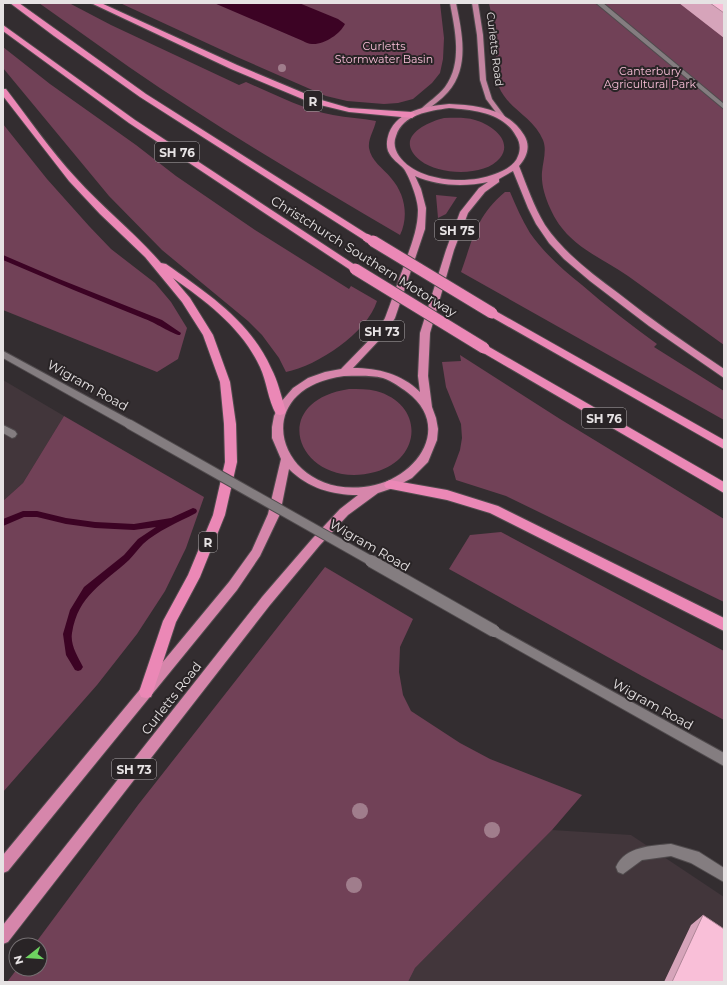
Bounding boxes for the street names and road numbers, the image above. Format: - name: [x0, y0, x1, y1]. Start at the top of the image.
- street label: Curletts Road: [483, 11, 507, 87]
- road number: R: [304, 91, 322, 111]
- road number: SH 76: [155, 142, 199, 162]
- street label: Christchurch Southern Motorway: [268, 192, 461, 321]
- road number: SH 75: [435, 220, 479, 240]
- road number: SH 73: [360, 321, 404, 341]
- street label: Wigram Road: [45, 356, 131, 414]
- road number: SH 76: [582, 408, 626, 428]
- street label: Wigram Road: [327, 516, 413, 574]
- road number: R: [199, 532, 217, 552]
- street label: Curletts Road: [138, 658, 204, 738]
- street label: Wigram Road: [610, 675, 696, 733]
- road number: SH 73: [112, 759, 156, 779]

